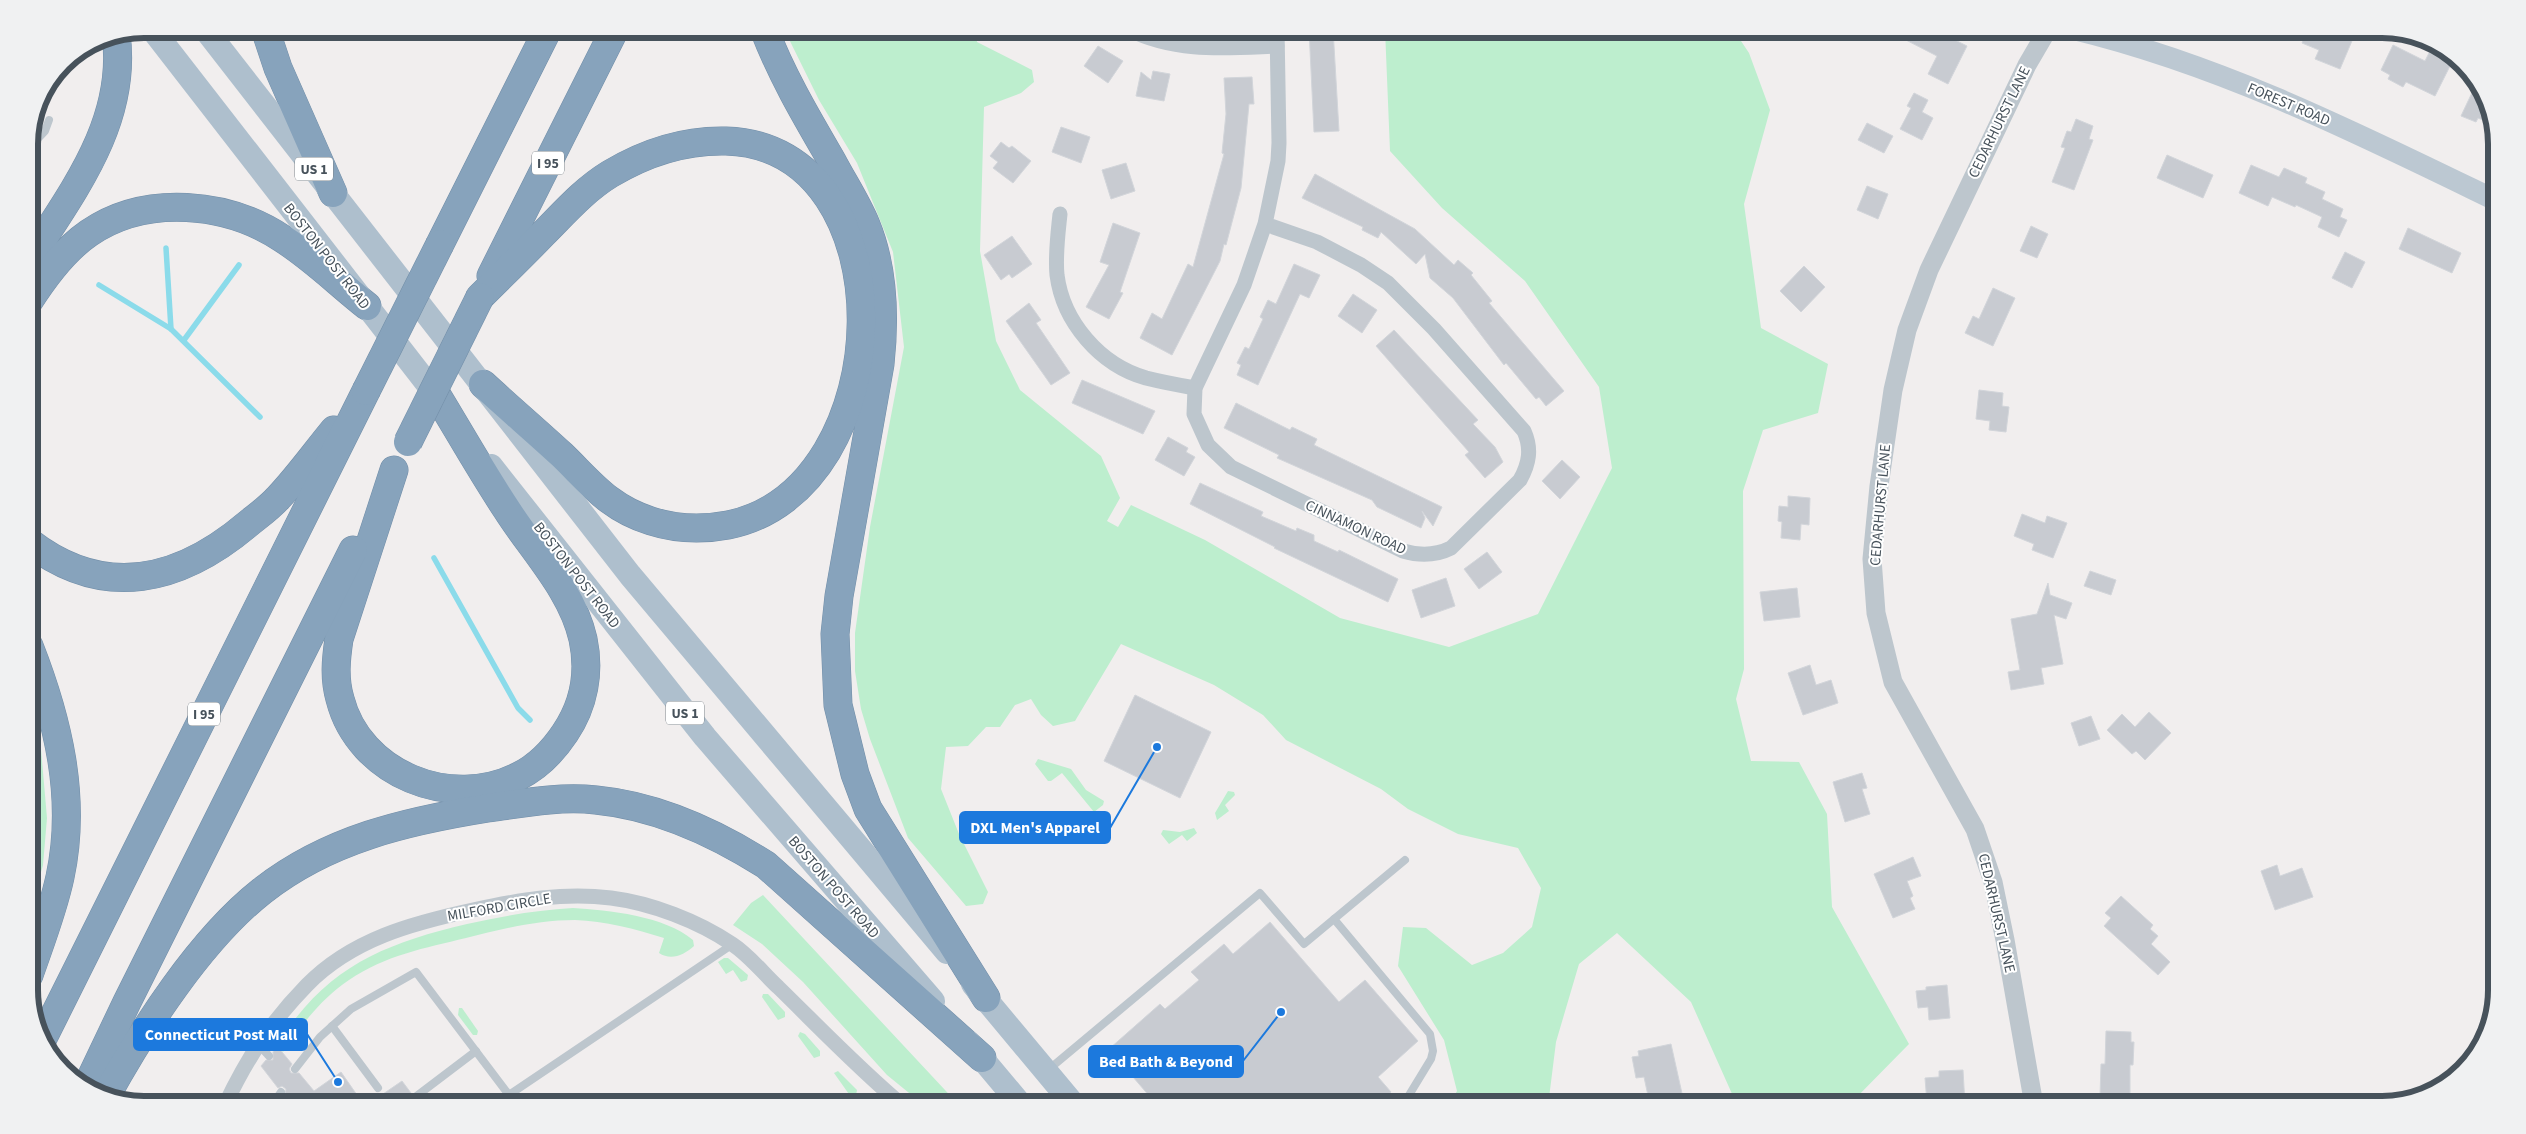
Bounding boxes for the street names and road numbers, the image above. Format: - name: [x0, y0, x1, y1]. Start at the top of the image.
- street label: CEDARHURST LANE: [1963, 63, 2036, 182]
- street label: FOREST ROAD: [2244, 78, 2333, 131]
- road number: I 95: [532, 152, 564, 174]
- road number: US 1: [295, 157, 333, 180]
- street label: BOSTON POST ROAD: [278, 199, 375, 314]
- street label: CEDARHURST LANE: [1865, 443, 1896, 567]
- street label: CINNAMON ROAD: [1302, 495, 1410, 560]
- street label: BOSTON POST ROAD: [528, 518, 625, 633]
- road number: US 1: [666, 701, 704, 724]
- road number: I 95: [188, 702, 220, 726]
- street label: BOSTON POST ROAD: [783, 831, 884, 943]
- street label: CEDARHURST LANE: [1973, 851, 2020, 975]
- street label: MILFORD CIRCLE: [446, 888, 553, 927]

